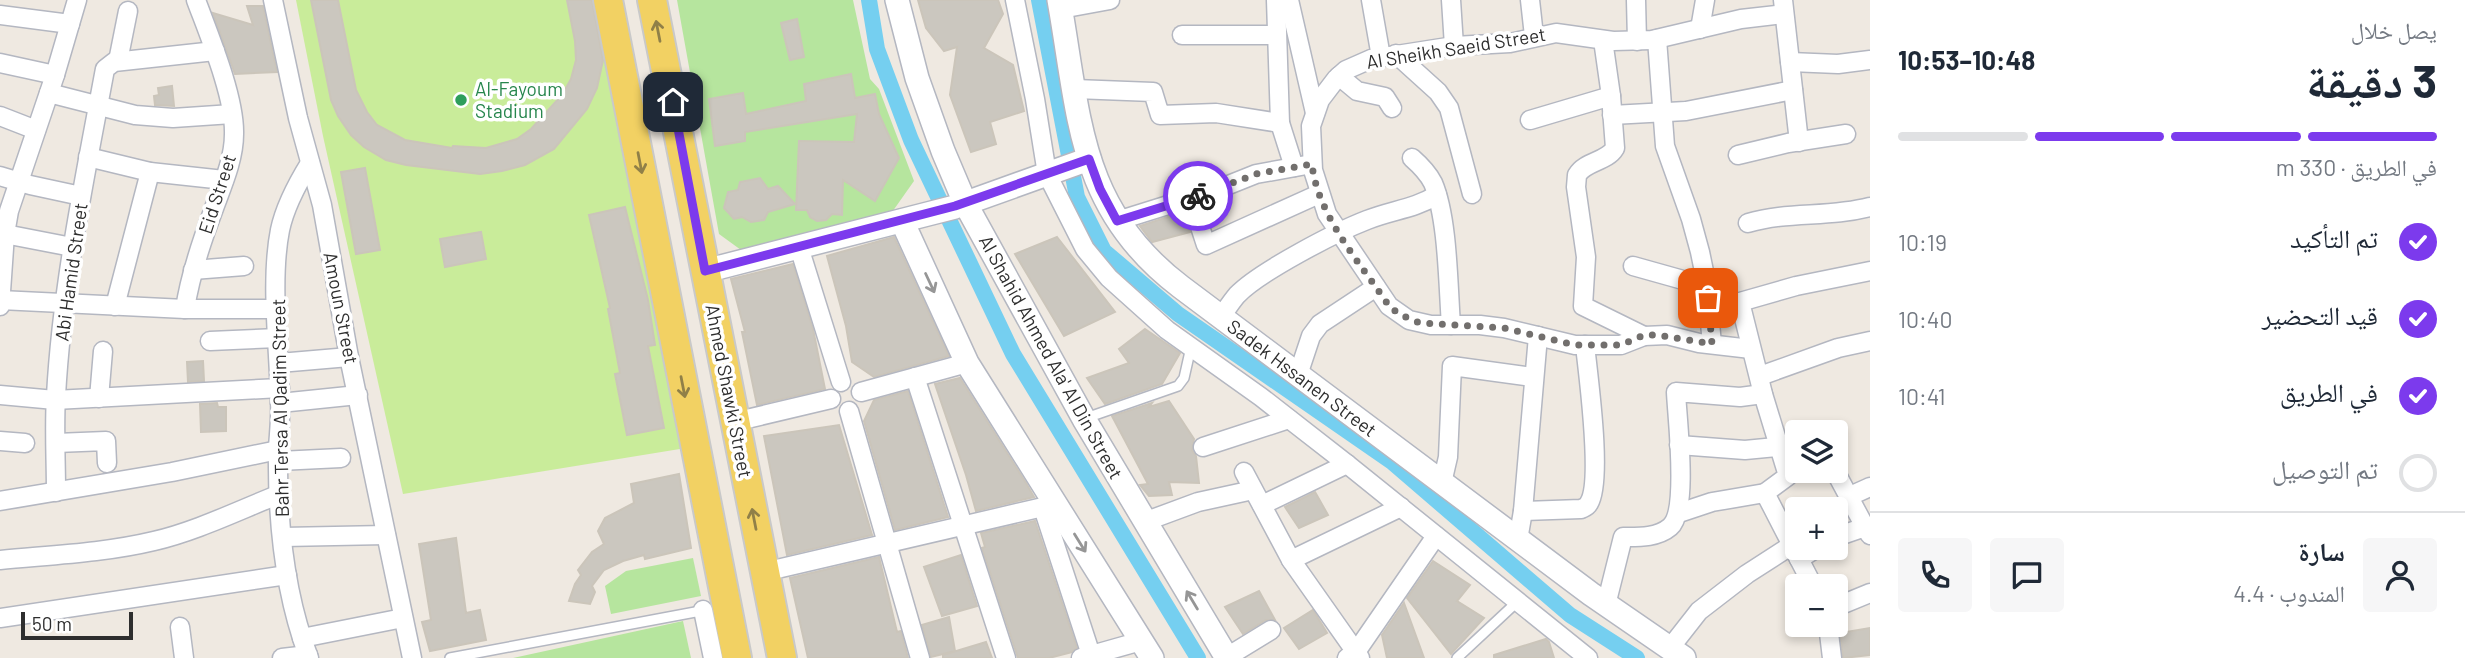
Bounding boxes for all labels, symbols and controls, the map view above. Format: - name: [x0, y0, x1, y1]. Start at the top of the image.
- text: يصل خلال: [2351, 16, 2437, 44]
- one-way arrow: [651, 20, 665, 43]
- street label: Al Sheikh Saeid Street: [1365, 22, 1547, 73]
- text: 10:48–10:53: [1898, 44, 2035, 75]
- text: 3 دقيقة: [2306, 52, 2437, 107]
- pin: [643, 72, 703, 132]
- place label: Al-Fayoum Stadium: [475, 77, 563, 122]
- icon: home: [654, 83, 692, 121]
- marker: Al-Fayoum Stadium: [453, 92, 469, 108]
- street label: Eid Street: [193, 151, 240, 237]
- one-way arrow: [634, 151, 648, 174]
- text: في الطريق · 330 m: [2276, 153, 2437, 181]
- courier: [1163, 161, 1233, 231]
- icon: bike: [1179, 177, 1217, 215]
- street label: Abi Hamid Street: [49, 201, 92, 343]
- text: تم التأكيد: [2290, 222, 2378, 253]
- icon: check: [2399, 223, 2437, 261]
- text: 10:19: [1898, 228, 1947, 256]
- street label: Al Shahid Ahmed Ala' Al Din Street: [975, 231, 1128, 483]
- street label: Amoun Street: [319, 250, 364, 366]
- pin: [1678, 268, 1738, 328]
- one-way arrow: [924, 271, 937, 293]
- icon: bag: [1689, 279, 1727, 317]
- street label: Bahr Tersa Al Qadim Street: [266, 299, 293, 517]
- text: قيد التحضير: [2262, 299, 2378, 330]
- icon: check: [2399, 300, 2437, 338]
- street label: Ahmed Shawki Street: [701, 302, 758, 480]
- text: 10:40: [1898, 305, 1953, 333]
- street label: Sadek Hssanen Street: [1223, 314, 1381, 441]
- one-way arrow: [677, 375, 691, 397]
- text: في الطريق: [2280, 376, 2378, 407]
- icon: check: [2399, 377, 2437, 415]
- text: 10:41: [1898, 382, 1945, 410]
- map controls: [1785, 420, 1848, 637]
- button: layers: [1785, 420, 1848, 483]
- text: تم التوصيل: [2272, 453, 2378, 484]
- button: +: [1785, 497, 1848, 560]
- one-way arrow: [746, 508, 760, 531]
- one-way arrow: [1074, 532, 1088, 552]
- text: سارة: [2298, 535, 2345, 566]
- button: phone: [1898, 538, 1972, 612]
- button: chat: [1990, 538, 2064, 612]
- button: person: [2363, 538, 2437, 612]
- button: −: [1785, 574, 1848, 637]
- text: المندوب · 4.4: [2233, 579, 2345, 607]
- one-way arrow: [1184, 590, 1198, 610]
- scale bar: [21, 609, 133, 641]
- text: 50 m: [32, 612, 72, 635]

